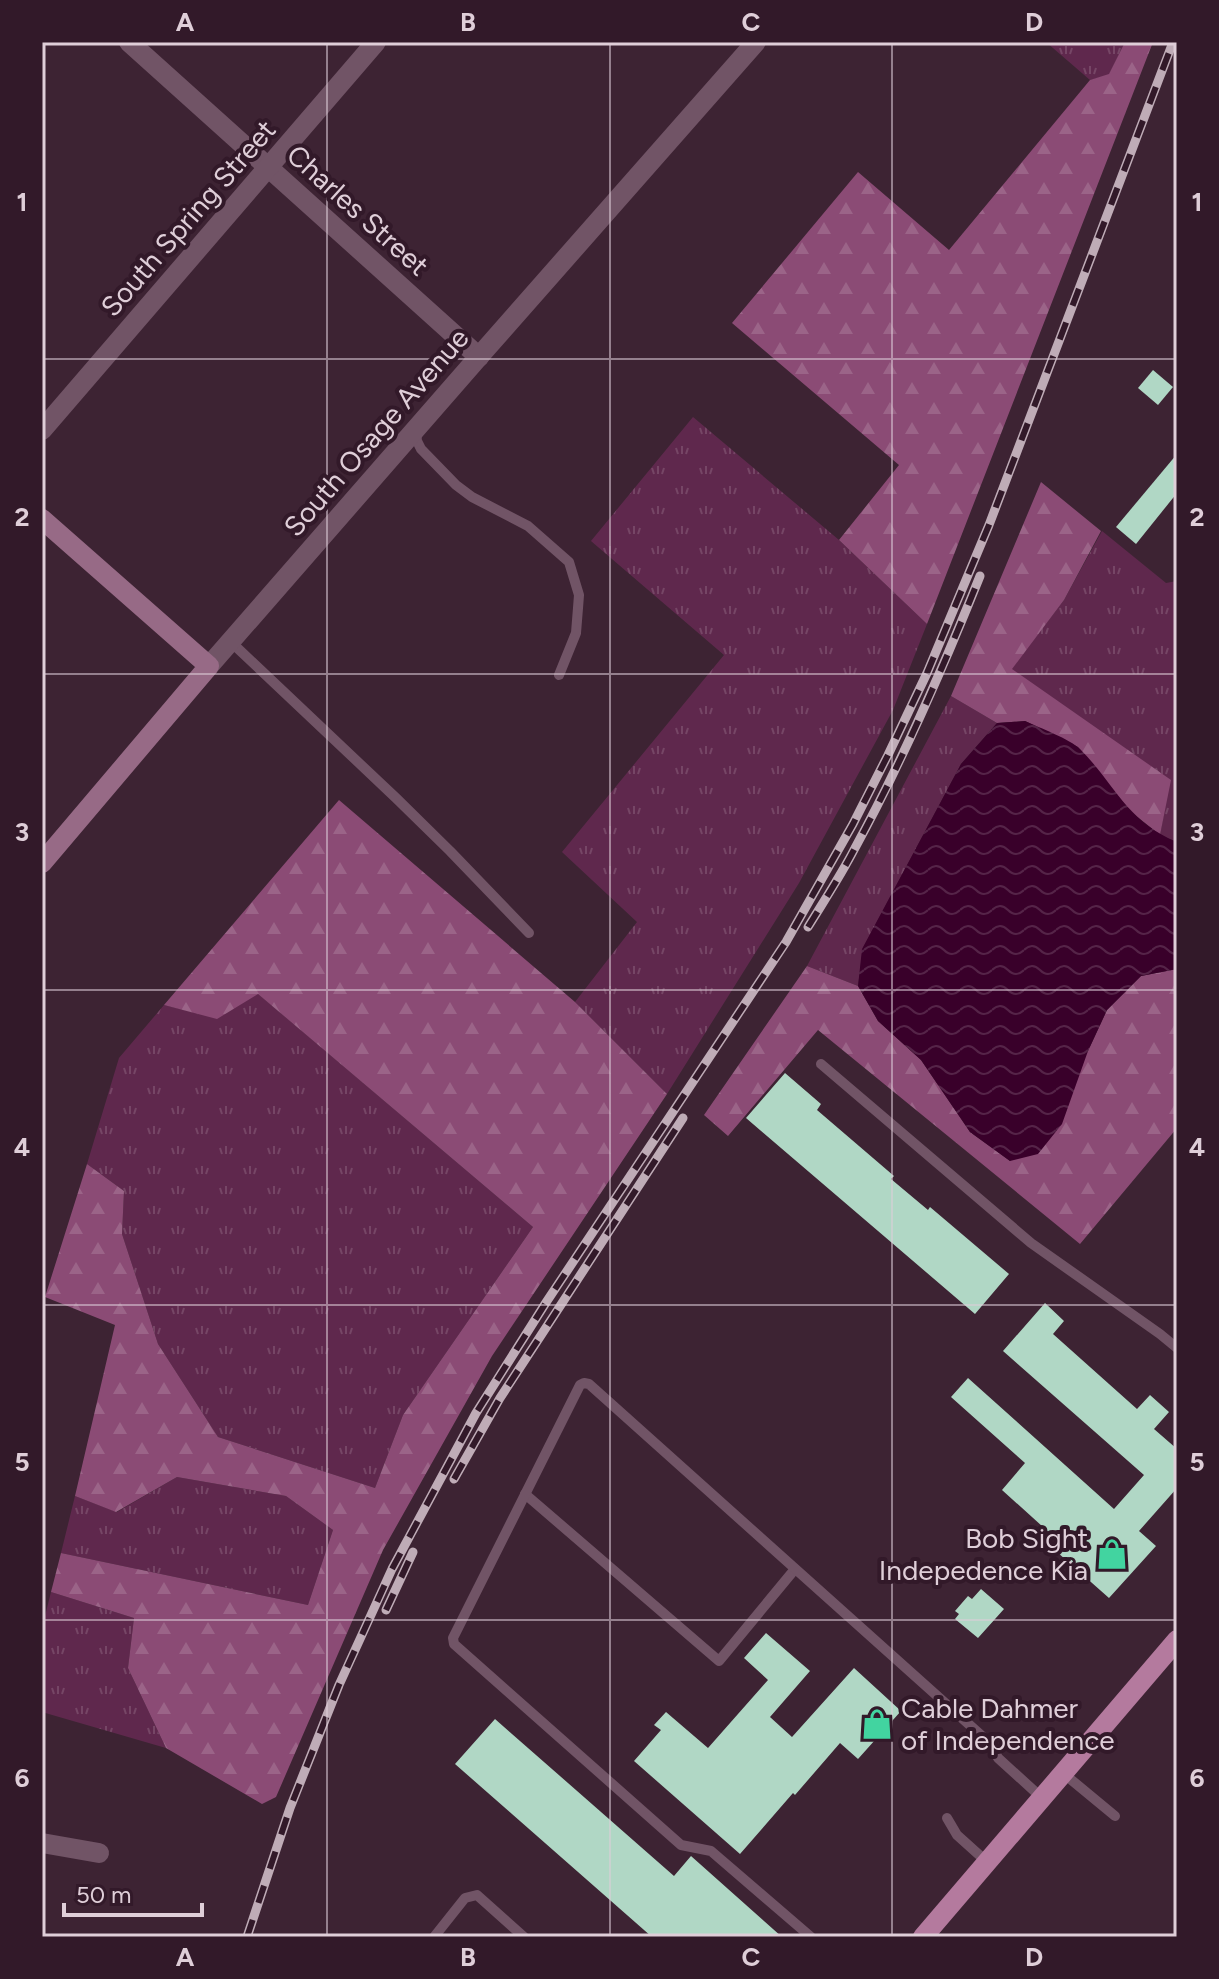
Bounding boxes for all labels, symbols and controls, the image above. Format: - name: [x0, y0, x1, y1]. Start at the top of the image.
- text: A: [176, 6, 195, 38]
- text: B: [460, 6, 476, 38]
- text: C: [742, 6, 761, 38]
- text: D: [1025, 6, 1043, 38]
- street label: South Spring Street: [93, 113, 283, 323]
- street label: Charles Street: [280, 137, 436, 283]
- text: 1: [17, 186, 27, 218]
- text: 1: [1192, 186, 1202, 218]
- street label: South Osage Avenue: [276, 321, 476, 543]
- text: 2: [14, 501, 30, 533]
- text: 2: [1189, 501, 1205, 533]
- text: 3: [15, 816, 29, 848]
- text: 3: [1190, 816, 1204, 848]
- text: 4: [14, 1131, 30, 1163]
- text: 4: [1189, 1131, 1205, 1163]
- text: 5: [14, 1446, 30, 1478]
- text: 5: [1189, 1446, 1205, 1478]
- place label: Bob Sight Indepedence Kia: [879, 1521, 1088, 1587]
- shop icon: Bob Sight Indepedence Kia: [1095, 1537, 1129, 1571]
- place label: Cable Dahmer of Independence: [901, 1691, 1115, 1757]
- shop icon: Cable Dahmer of Independence: [860, 1707, 894, 1741]
- text: 6: [14, 1762, 30, 1794]
- text: 6: [1189, 1762, 1205, 1794]
- scale bar: [64, 1867, 202, 1917]
- text: 50 m: [76, 1880, 132, 1909]
- text: A: [176, 1941, 195, 1973]
- text: B: [460, 1941, 476, 1973]
- text: C: [742, 1941, 761, 1973]
- text: D: [1025, 1941, 1043, 1973]

